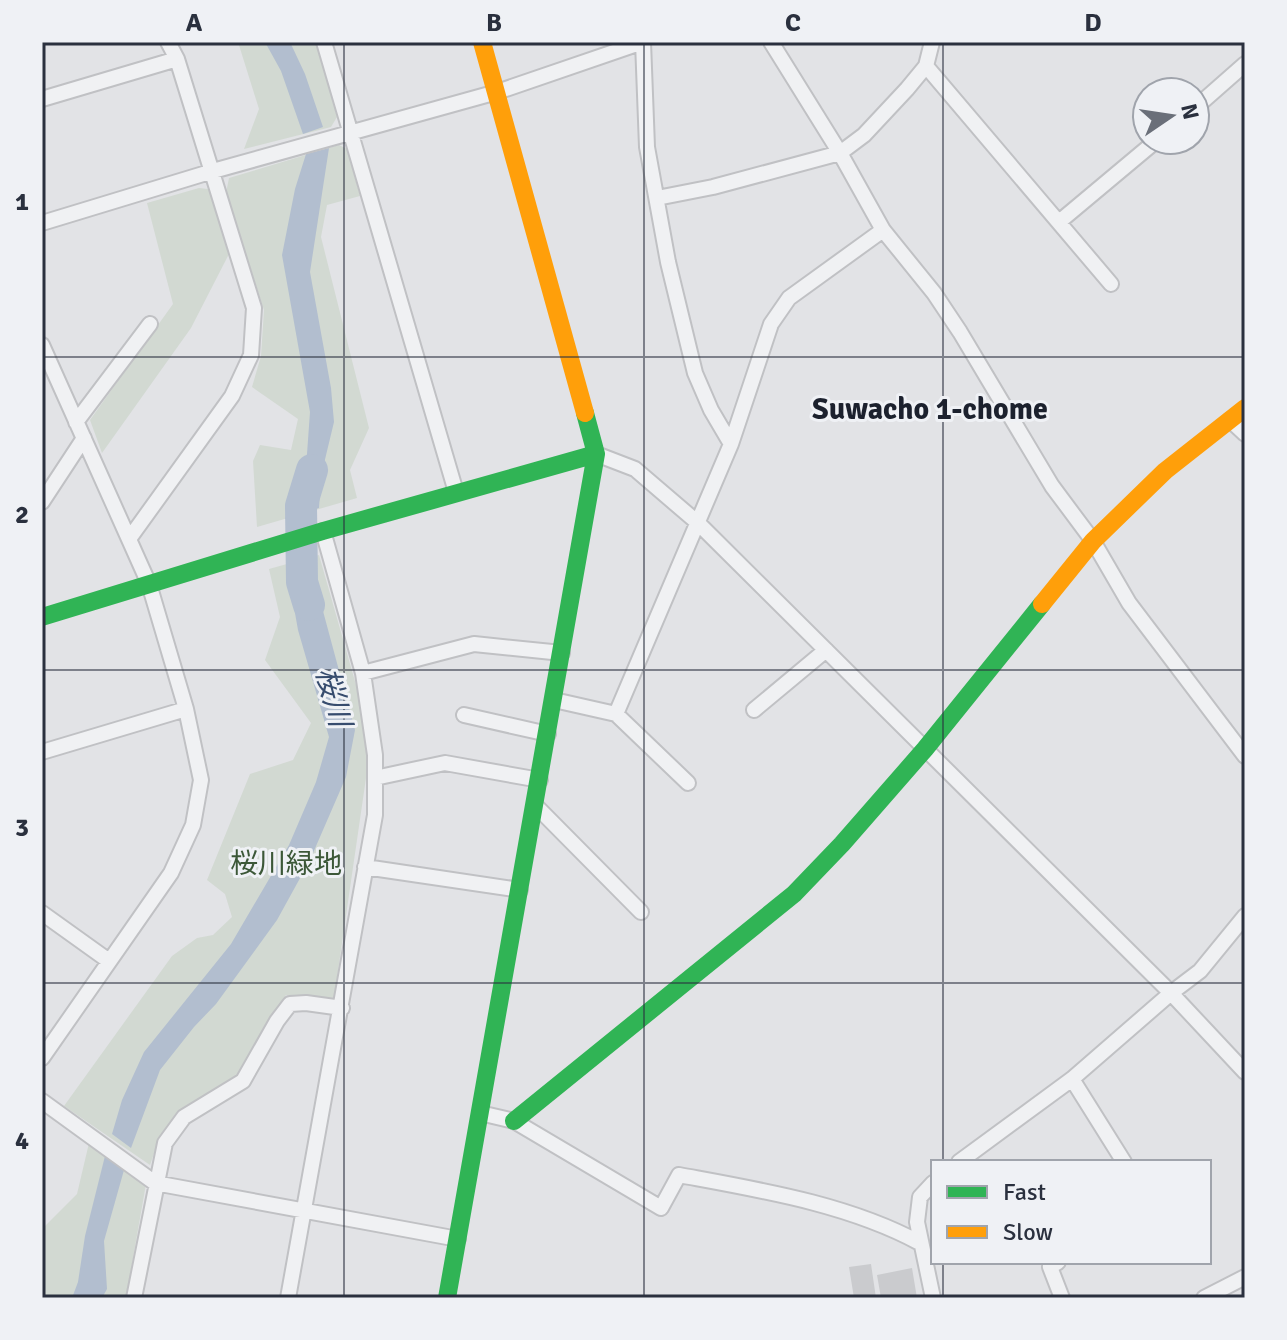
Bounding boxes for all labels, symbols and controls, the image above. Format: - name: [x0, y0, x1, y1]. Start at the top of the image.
- text: A: [186, 7, 203, 39]
- text: B: [486, 7, 502, 39]
- text: C: [785, 7, 801, 39]
- text: D: [1084, 7, 1102, 39]
- north arrow: [1131, 76, 1211, 156]
- text: N: [1175, 101, 1205, 122]
- text: 1: [15, 186, 29, 218]
- district label: Suwacho 1-chome: [812, 391, 1048, 428]
- text: 2: [15, 499, 29, 531]
- water label: 桜川: [307, 663, 359, 734]
- text: 3: [15, 812, 29, 844]
- park label: 桜川緑地: [230, 847, 342, 881]
- text: 4: [15, 1125, 29, 1157]
- legend: [931, 1160, 1211, 1264]
- text: Fast: [1003, 1177, 1046, 1207]
- text: Slow: [1003, 1217, 1053, 1247]

